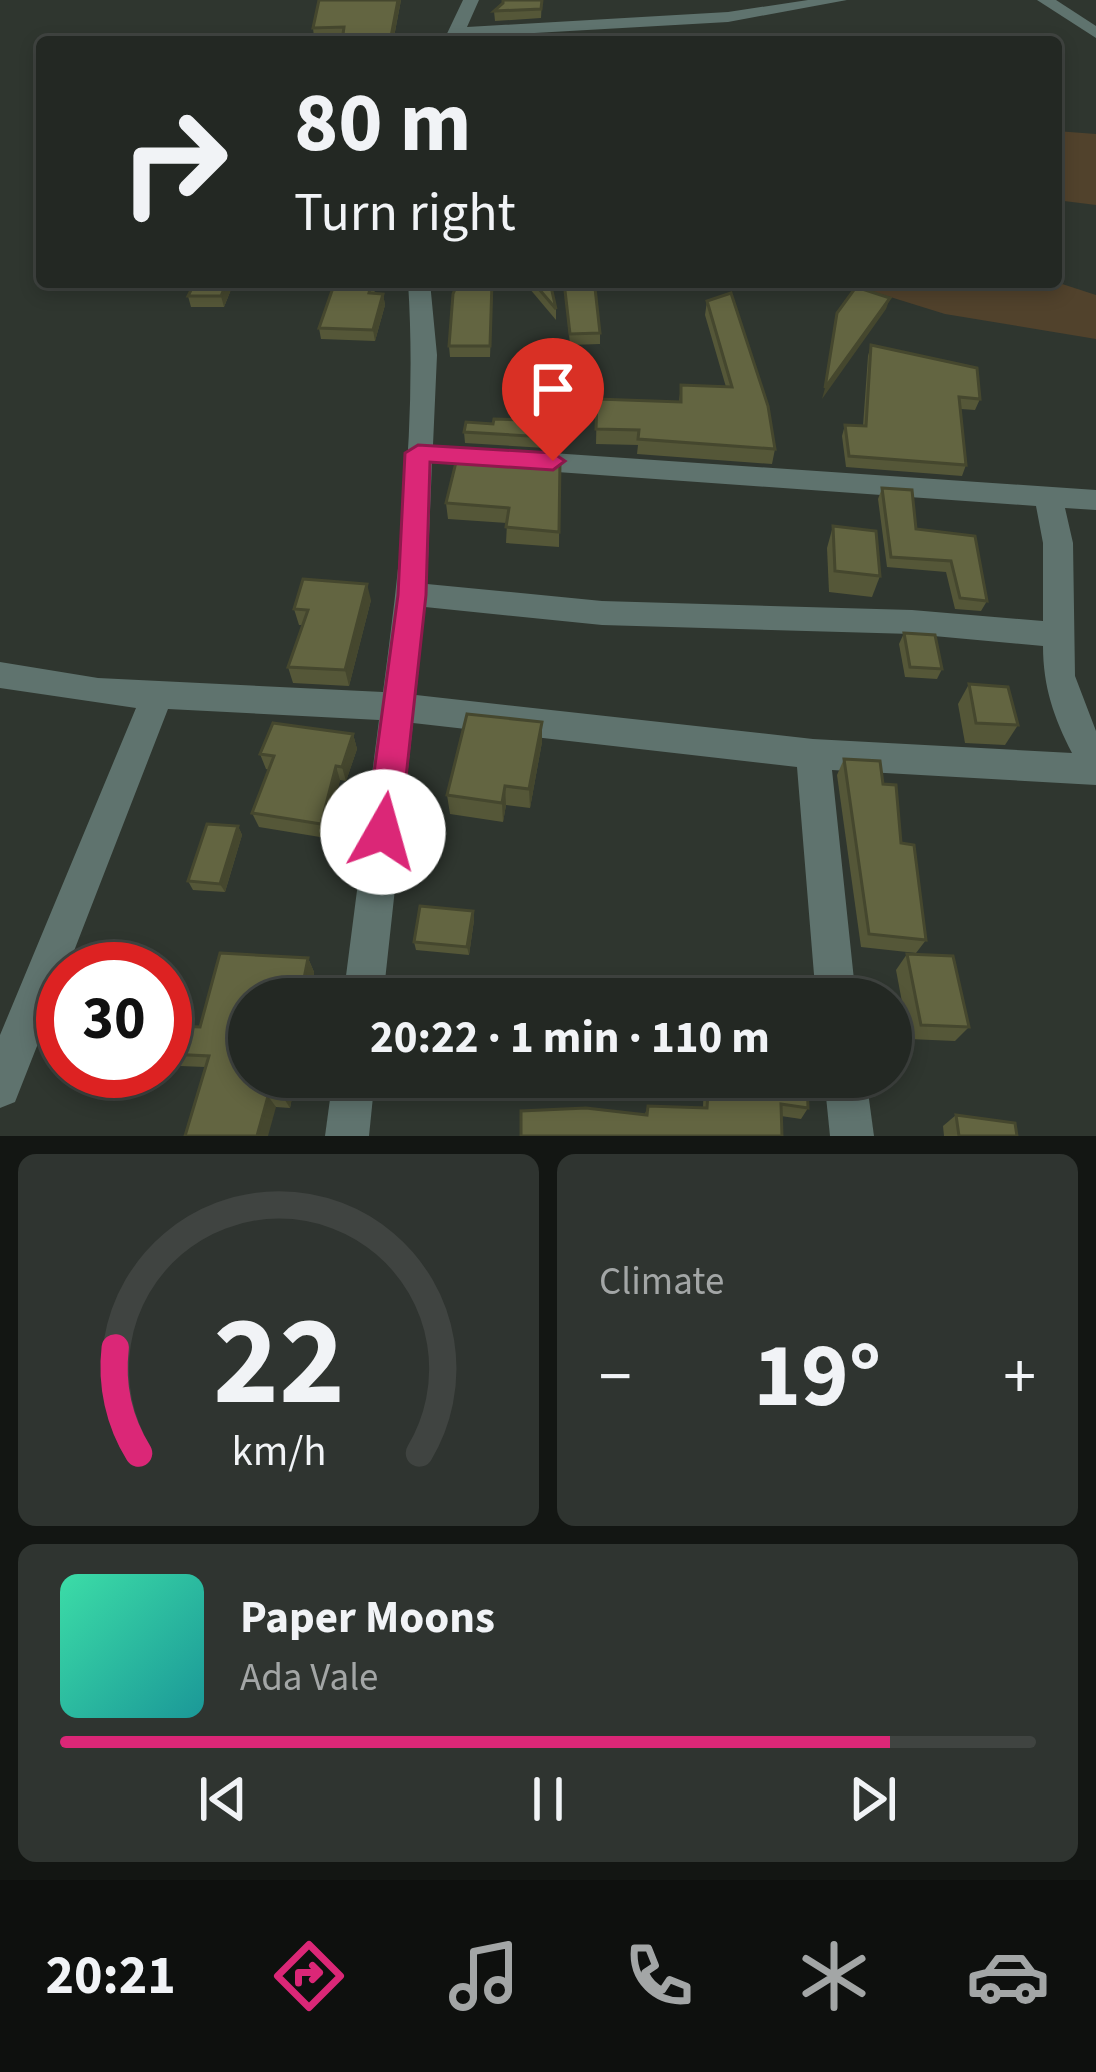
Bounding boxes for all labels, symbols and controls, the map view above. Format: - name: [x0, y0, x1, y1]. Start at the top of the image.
- text: 80 m: [294, 64, 472, 184]
- icon: right: [96, 84, 252, 240]
- text: Turn right: [294, 175, 516, 252]
- pin: [502, 338, 604, 461]
- icon: arrive: [520, 356, 586, 422]
- position arrow: [320, 769, 446, 895]
- speed limit sign: 30: [36, 942, 192, 1098]
- text: 20:22 · 1 min · 110 m: [370, 1006, 770, 1070]
- text: Climate: [599, 1254, 724, 1310]
- text: 22: [213, 1274, 344, 1452]
- text: 19°: [754, 1313, 881, 1441]
- text: −: [599, 1330, 632, 1424]
- text: +: [1003, 1330, 1036, 1424]
- text: km/h: [231, 1421, 326, 1482]
- text: Paper Moons: [240, 1586, 495, 1650]
- text: Ada Vale: [240, 1650, 378, 1706]
- icon: previous: [190, 1766, 256, 1832]
- icon: pause: [515, 1766, 581, 1832]
- icon: next: [840, 1766, 906, 1832]
- icon: directions: [267, 1934, 351, 2018]
- icon: music: [442, 1934, 526, 2018]
- icon: phone: [617, 1934, 701, 2018]
- icon: climate: [792, 1934, 876, 2018]
- icon: car: [966, 1934, 1050, 2018]
- text: 20:21: [45, 1938, 176, 2015]

